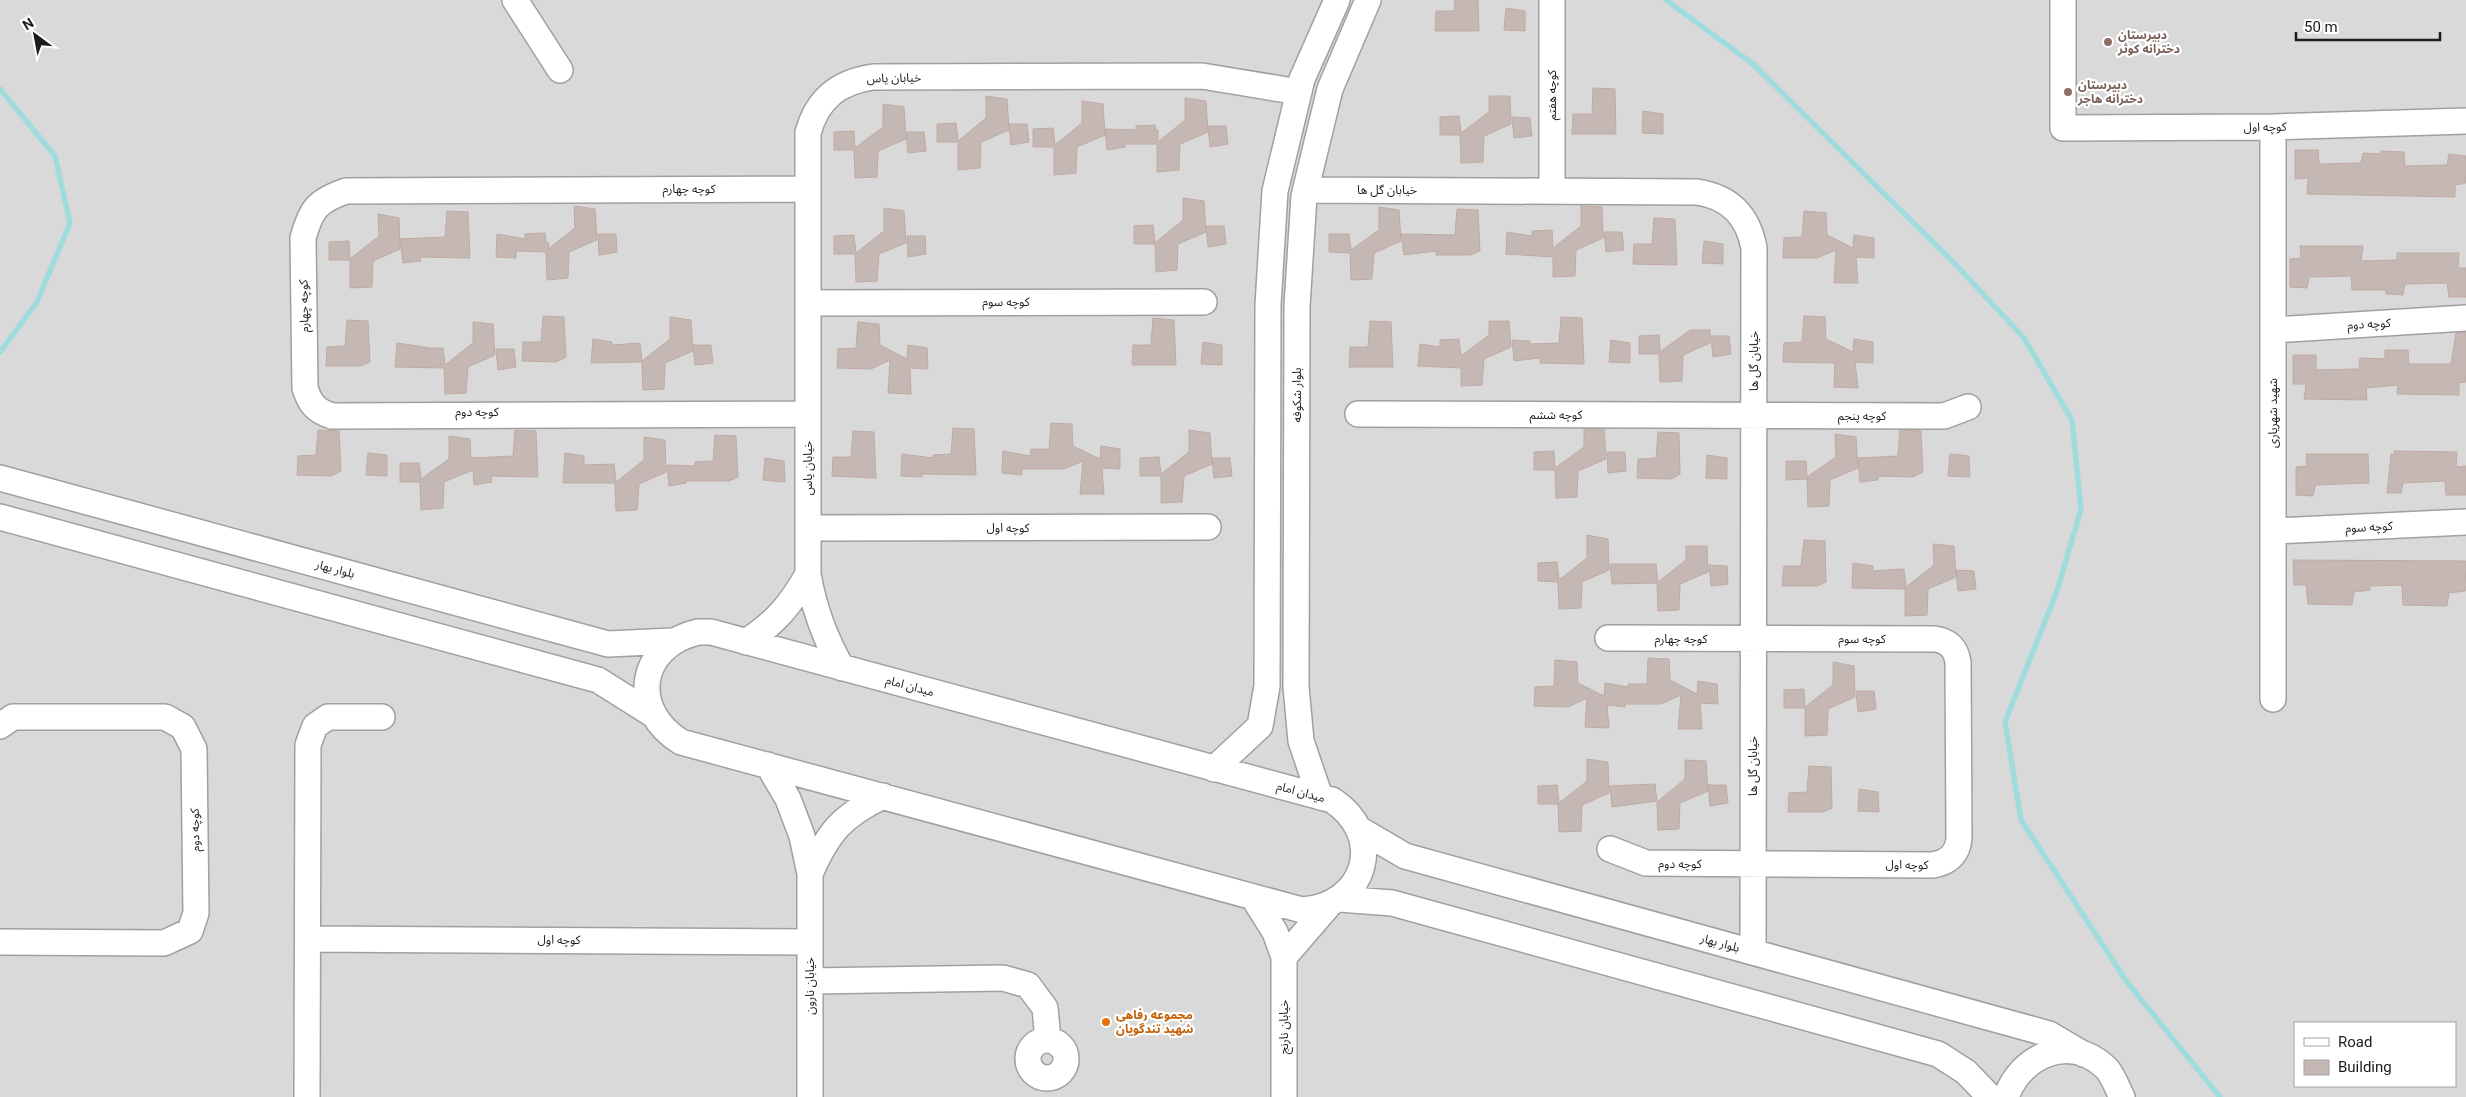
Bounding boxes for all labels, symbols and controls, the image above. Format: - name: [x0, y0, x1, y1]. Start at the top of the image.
- north arrow: [10, 10, 60, 60]
- scale bar: [2296, 10, 2440, 42]
- text: N: [20, 15, 37, 33]
- text: 50 m: [2304, 18, 2338, 36]
- place label: دبیرستان دخترانه کوثر: [2117, 28, 2180, 56]
- marker: دبیرستان دخترانه کوثر: [2102, 36, 2114, 48]
- street label: کوچه هفتم: [1545, 69, 1561, 120]
- street label: خیابان یاس: [867, 71, 921, 86]
- place label: دبیرستان دخترانه هاجر: [2077, 78, 2143, 106]
- marker: دبیرستان دخترانه هاجر: [2062, 86, 2074, 98]
- street label: کوچه اول: [2243, 120, 2288, 135]
- street label: کوچه چهارم: [663, 182, 716, 198]
- street label: خیابان گل ها: [1357, 183, 1417, 197]
- street label: کوچه چهارم: [297, 278, 313, 333]
- street label: کوچه سوم: [982, 295, 1031, 311]
- street label: کوچه دوم: [2347, 316, 2392, 334]
- street label: خیابان گل ها: [1747, 331, 1761, 391]
- street label: بلوار شکوفه: [1290, 367, 1304, 423]
- street label: شهید شهریاری: [2266, 378, 2280, 448]
- street label: کوچه دوم: [455, 405, 500, 421]
- street label: کوچه ششم: [1530, 408, 1583, 424]
- street label: کوچه پنجم: [1838, 409, 1887, 425]
- street label: خیابان یاس: [801, 441, 815, 495]
- street label: کوچه سوم: [2345, 519, 2394, 537]
- street label: کوچه اول: [986, 521, 1031, 536]
- street label: بلوار بهار: [313, 557, 356, 581]
- street label: کوچه چهارم: [1655, 632, 1708, 648]
- street label: کوچه سوم: [1838, 632, 1887, 648]
- street label: میدان امام: [884, 673, 936, 701]
- street label: خیابان گل ها: [1746, 736, 1760, 796]
- street label: میدان امام: [1275, 779, 1327, 807]
- street label: کوچه دوم: [188, 807, 204, 852]
- street label: کوچه دوم: [1658, 857, 1703, 873]
- street label: کوچه اول: [1885, 858, 1930, 873]
- street label: بلوار بهار: [1698, 931, 1741, 955]
- street label: کوچه اول: [537, 933, 582, 948]
- street label: خیابان نارون: [803, 957, 817, 1015]
- street label: خیابان نارنج: [1277, 1000, 1293, 1054]
- place label: مجموعه رفاهی شهید تندگویان: [1116, 1008, 1194, 1036]
- marker: مجموعه رفاهی شهید تندگویان: [1100, 1016, 1112, 1028]
- legend: [2294, 1022, 2456, 1087]
- text: Road: [2338, 1033, 2372, 1051]
- text: Building: [2338, 1058, 2392, 1076]

